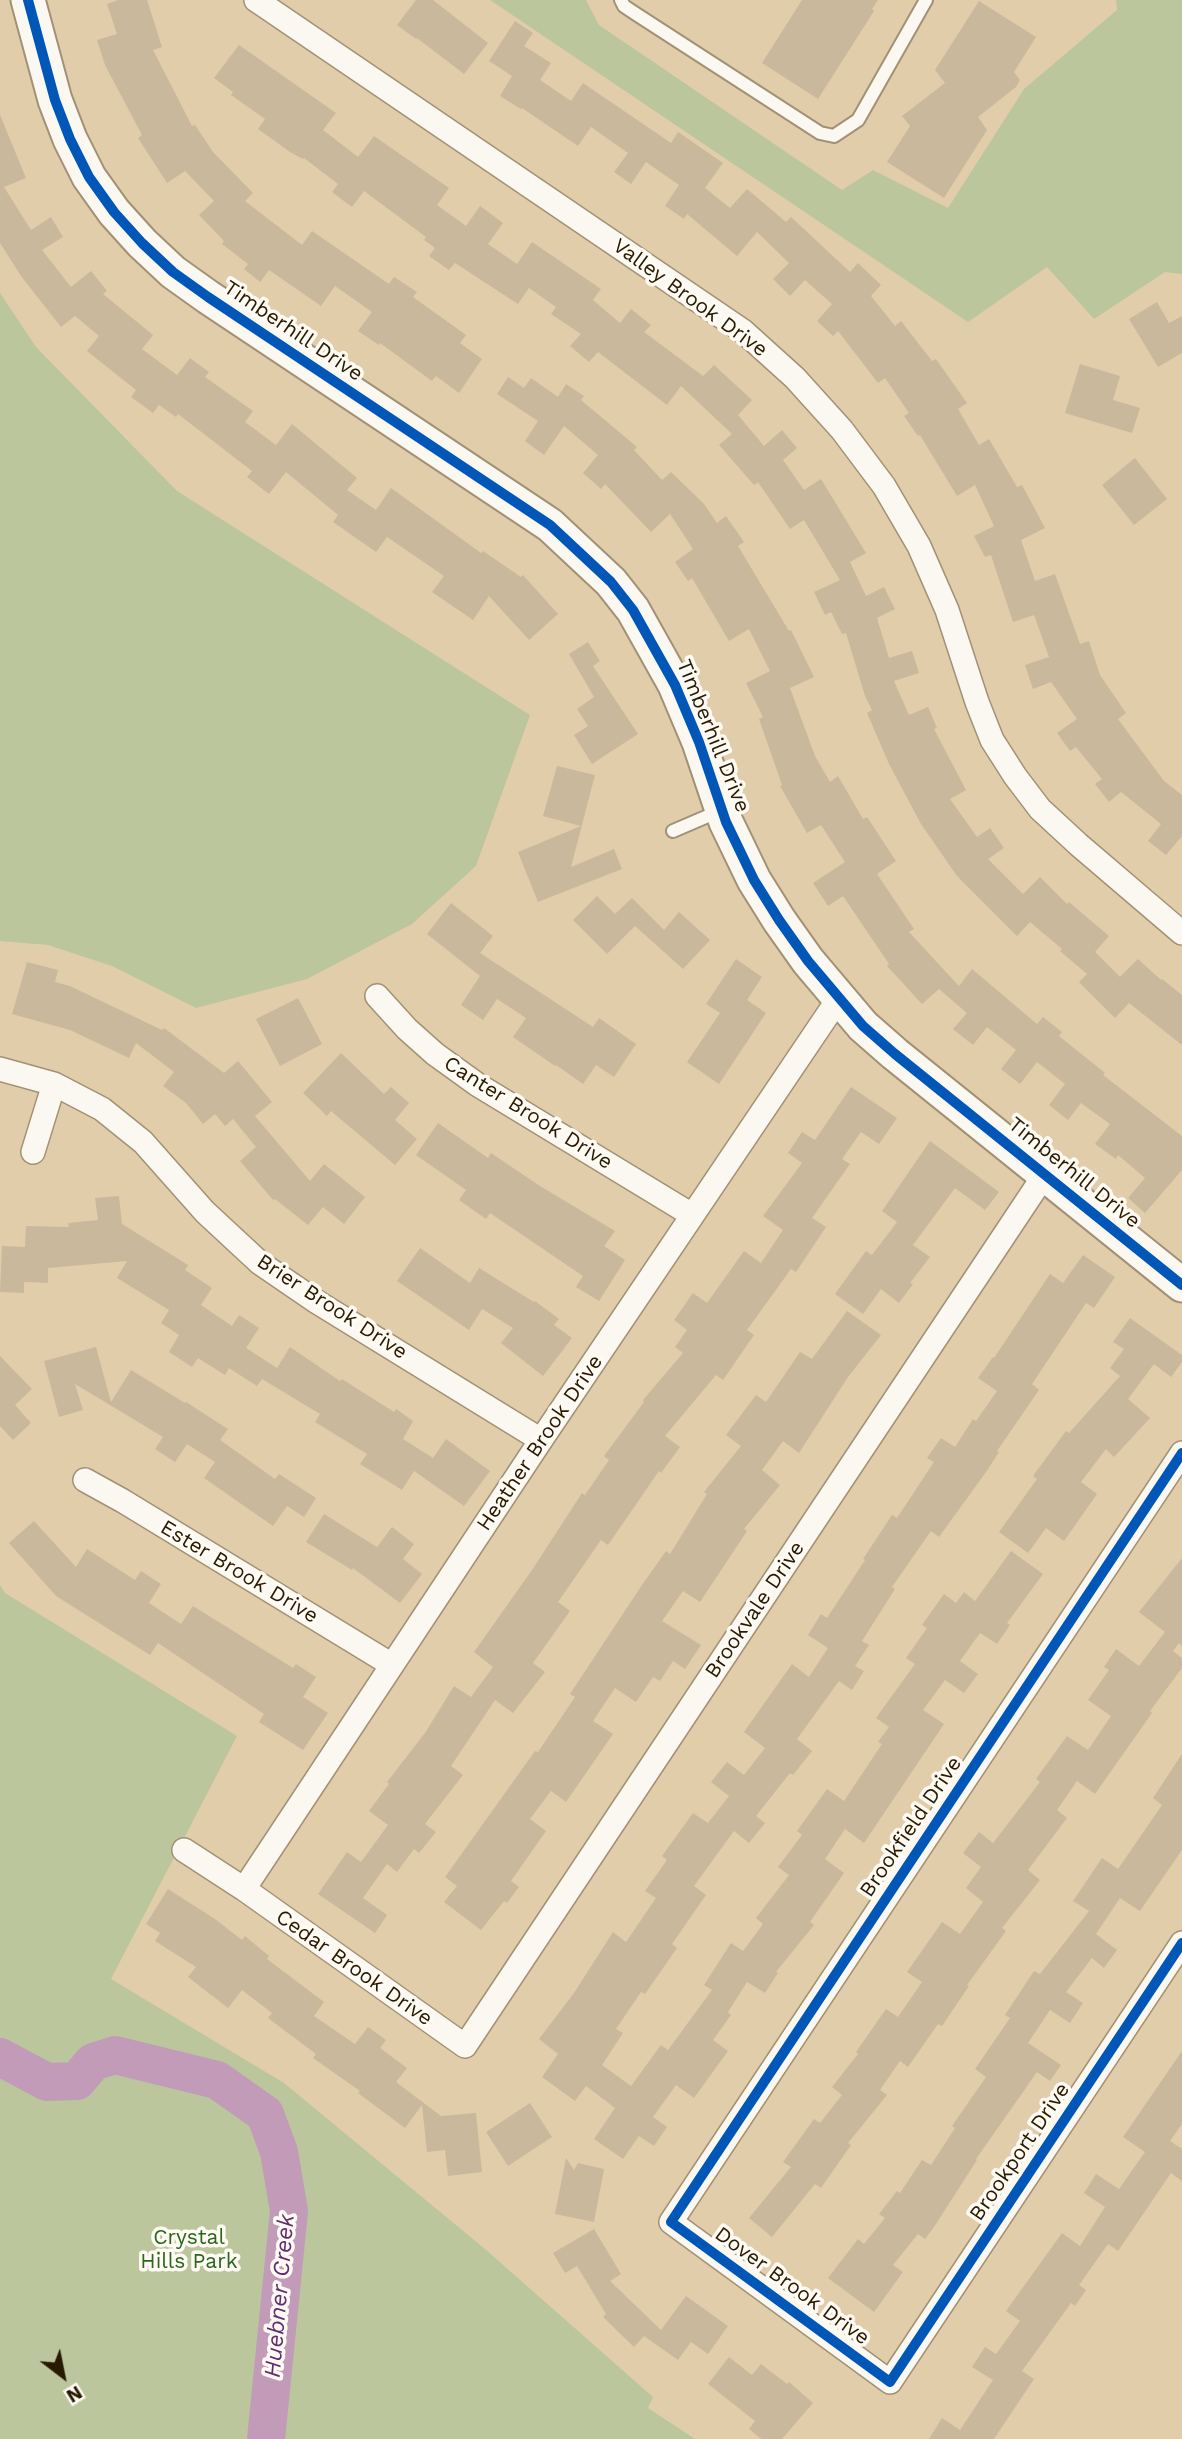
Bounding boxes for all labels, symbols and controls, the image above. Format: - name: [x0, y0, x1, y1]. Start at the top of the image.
- street label: Valley Brook Drive: [608, 233, 772, 363]
- street label: Timberhill Drive: [219, 275, 367, 387]
- street label: Timberhill Drive: [671, 656, 755, 816]
- street label: Canter Brook Drive: [439, 1051, 617, 1175]
- street label: Timberhill Drive: [1003, 1112, 1145, 1234]
- street label: Brier Brook Drive: [252, 1249, 412, 1365]
- street label: Heather Brook Drive: [472, 1350, 608, 1536]
- street label: Ester Brook Drive: [156, 1515, 322, 1629]
- street label: Brookvale Drive: [700, 1537, 810, 1683]
- street label: Brookfield Drive: [855, 1752, 967, 1902]
- street label: Cedar Brook Drive: [271, 1904, 437, 2032]
- street label: Brookport Drive: [965, 2078, 1075, 2226]
- water label: Huebner Creek: [259, 2213, 301, 2379]
- street label: Dover Brook Drive: [710, 2221, 874, 2351]
- park label: Crystal Hills Park: [140, 2225, 238, 2275]
- north arrow: [28, 2341, 98, 2411]
- text: N: [62, 2381, 86, 2408]

